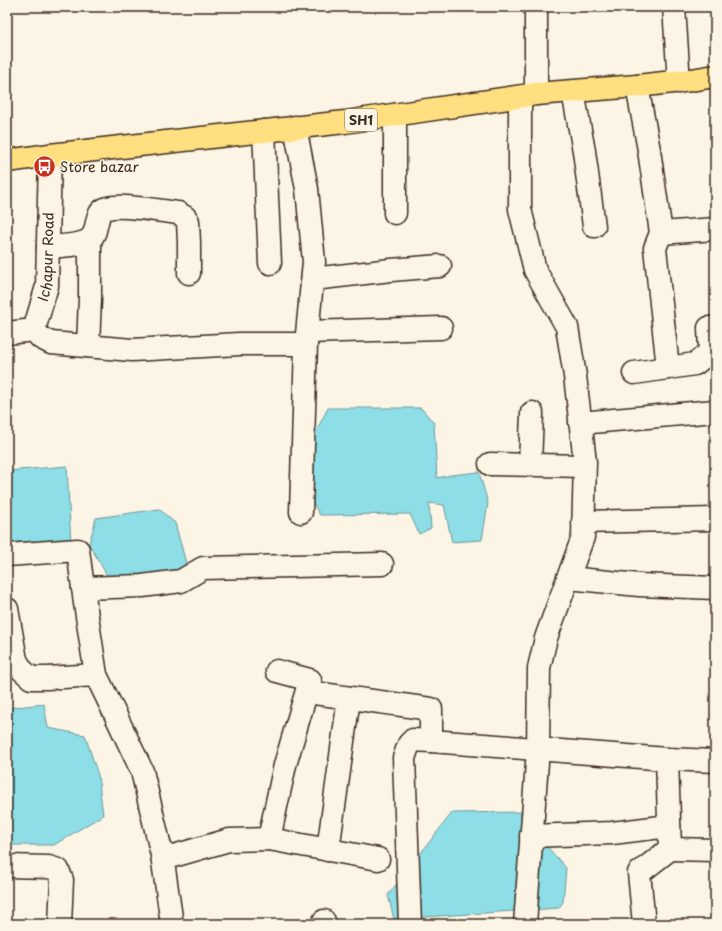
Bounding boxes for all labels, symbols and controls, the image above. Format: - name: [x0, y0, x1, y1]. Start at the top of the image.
- road number: SH1: [345, 109, 377, 131]
- bus stop icon: Store bazar: [32, 154, 58, 180]
- place label: Store bazar: [60, 156, 139, 177]
- street label: Ichapur Road: [32, 212, 59, 304]

